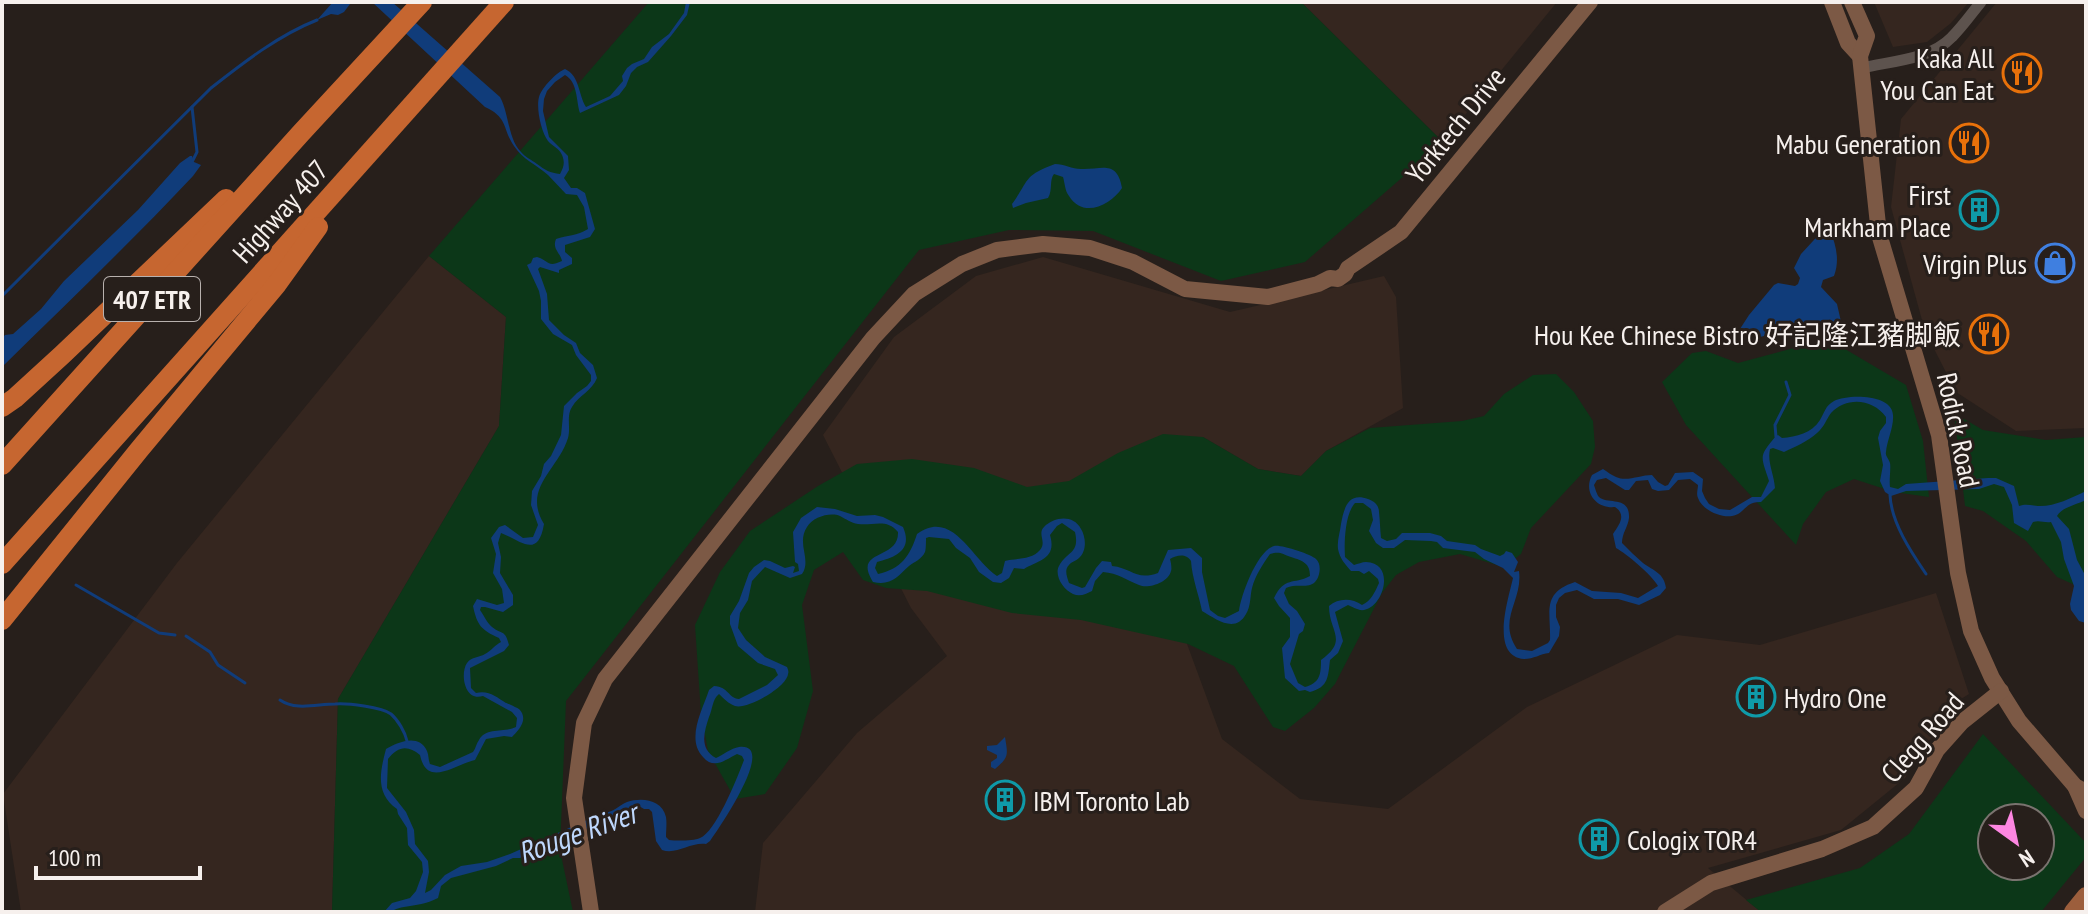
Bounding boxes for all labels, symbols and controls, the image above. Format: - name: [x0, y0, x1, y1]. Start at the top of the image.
- place label: Kaka All You Can Eat: [1880, 39, 1994, 108]
- restaurant icon: Kaka All You Can Eat: [2001, 52, 2043, 94]
- street label: Yorktech Drive: [1397, 59, 1513, 191]
- restaurant icon: Mabu Generation: [1948, 122, 1990, 164]
- place label: Mabu Generation: [1775, 125, 1941, 162]
- street label: Highway 407: [224, 152, 336, 270]
- place label: First Markham Place: [1804, 176, 1951, 245]
- building icon: First Markham Place: [1958, 189, 2000, 231]
- shop icon: Virgin Plus: [2034, 242, 2076, 284]
- place label: Virgin Plus: [1922, 245, 2027, 282]
- road number: 407 ETR: [104, 277, 200, 321]
- restaurant icon: Hou Kee Chinese Bistro 好記隆江豬脚飯: [1968, 313, 2010, 355]
- place label: Hou Kee Chinese Bistro 好記隆江豬脚飯: [1534, 316, 1961, 353]
- street label: Rodick Road: [1929, 369, 1989, 491]
- building icon: Hydro One: [1735, 676, 1777, 718]
- place label: Hydro One: [1784, 679, 1887, 716]
- street label: Clegg Road: [1872, 684, 1972, 790]
- building icon: IBM Toronto Lab: [984, 779, 1026, 821]
- place label: IBM Toronto Lab: [1033, 782, 1190, 819]
- water label: Rouge River: [512, 791, 646, 872]
- north arrow: [1976, 802, 2056, 882]
- building icon: Cologix TOR4: [1578, 818, 1620, 860]
- place label: Cologix TOR4: [1627, 821, 1757, 858]
- scale bar: [36, 830, 200, 880]
- text: 100 m: [48, 842, 101, 873]
- text: N: [2014, 844, 2040, 874]

